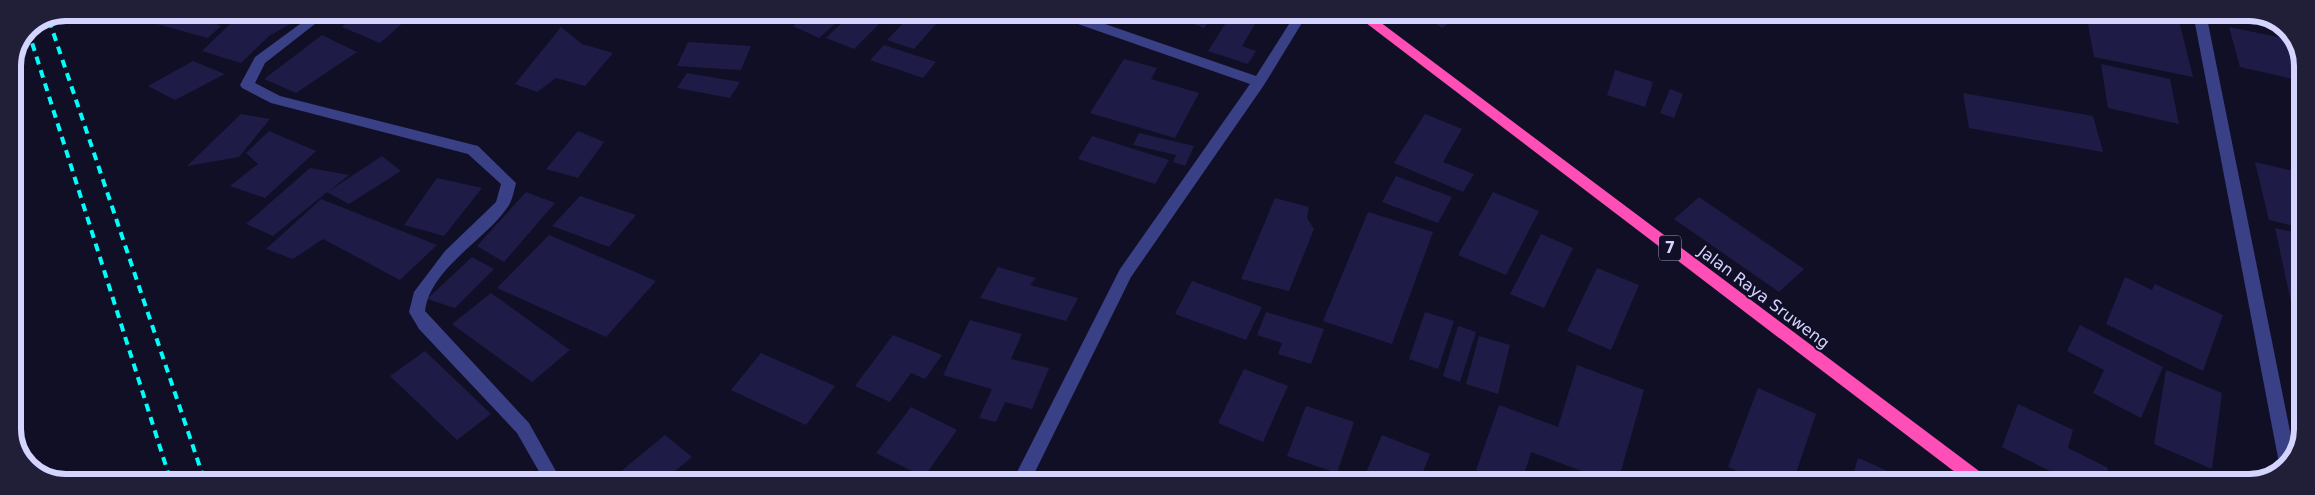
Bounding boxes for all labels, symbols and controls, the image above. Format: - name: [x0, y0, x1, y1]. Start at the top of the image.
- road number: 7: [1659, 236, 1681, 260]
- street label: Jalan Raya Sruweng: [1694, 241, 1833, 352]

